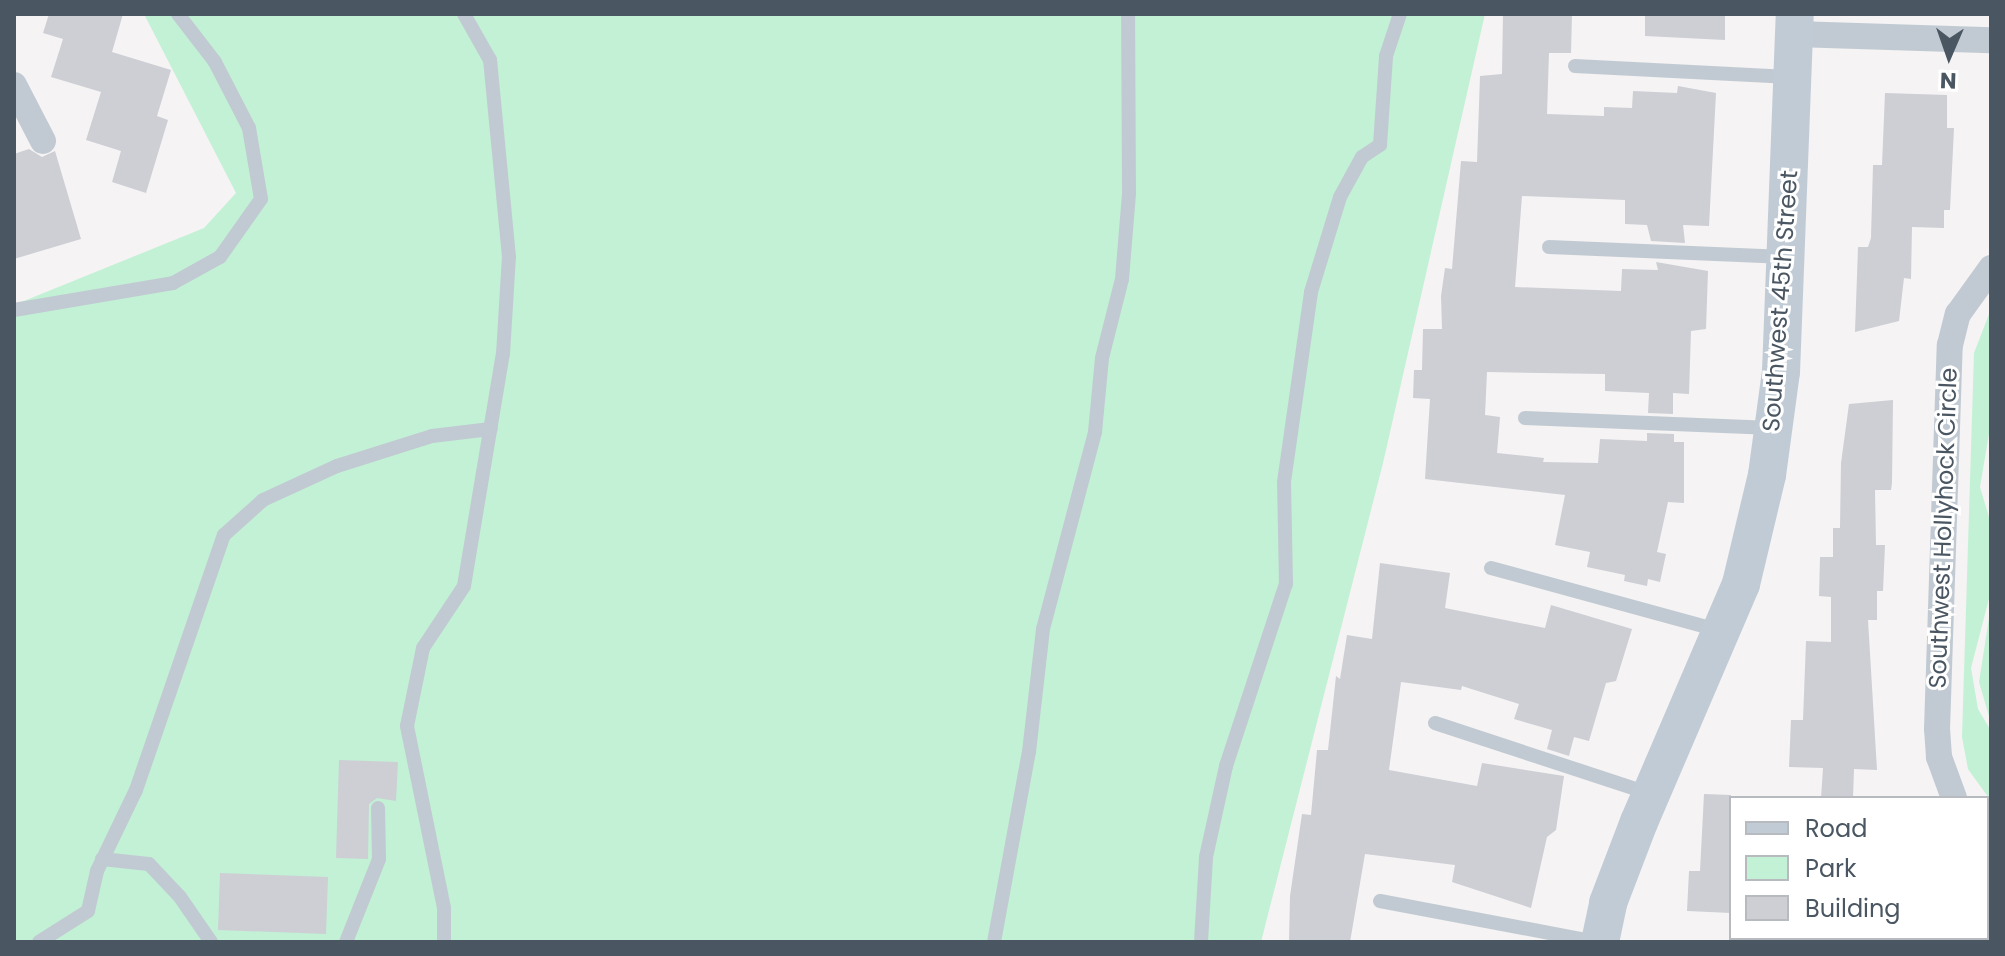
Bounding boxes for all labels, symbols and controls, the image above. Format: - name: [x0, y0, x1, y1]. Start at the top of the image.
- north arrow: [1909, 16, 1989, 96]
- text: N: [1939, 65, 1957, 96]
- street label: Southwest 45th Street: [1756, 169, 1804, 433]
- street label: Southwest Hollyhock Circle: [1923, 367, 1963, 689]
- legend: [1729, 796, 1989, 940]
- text: Road: [1805, 812, 1867, 845]
- text: Park: [1805, 852, 1856, 885]
- text: Building: [1805, 892, 1901, 925]

